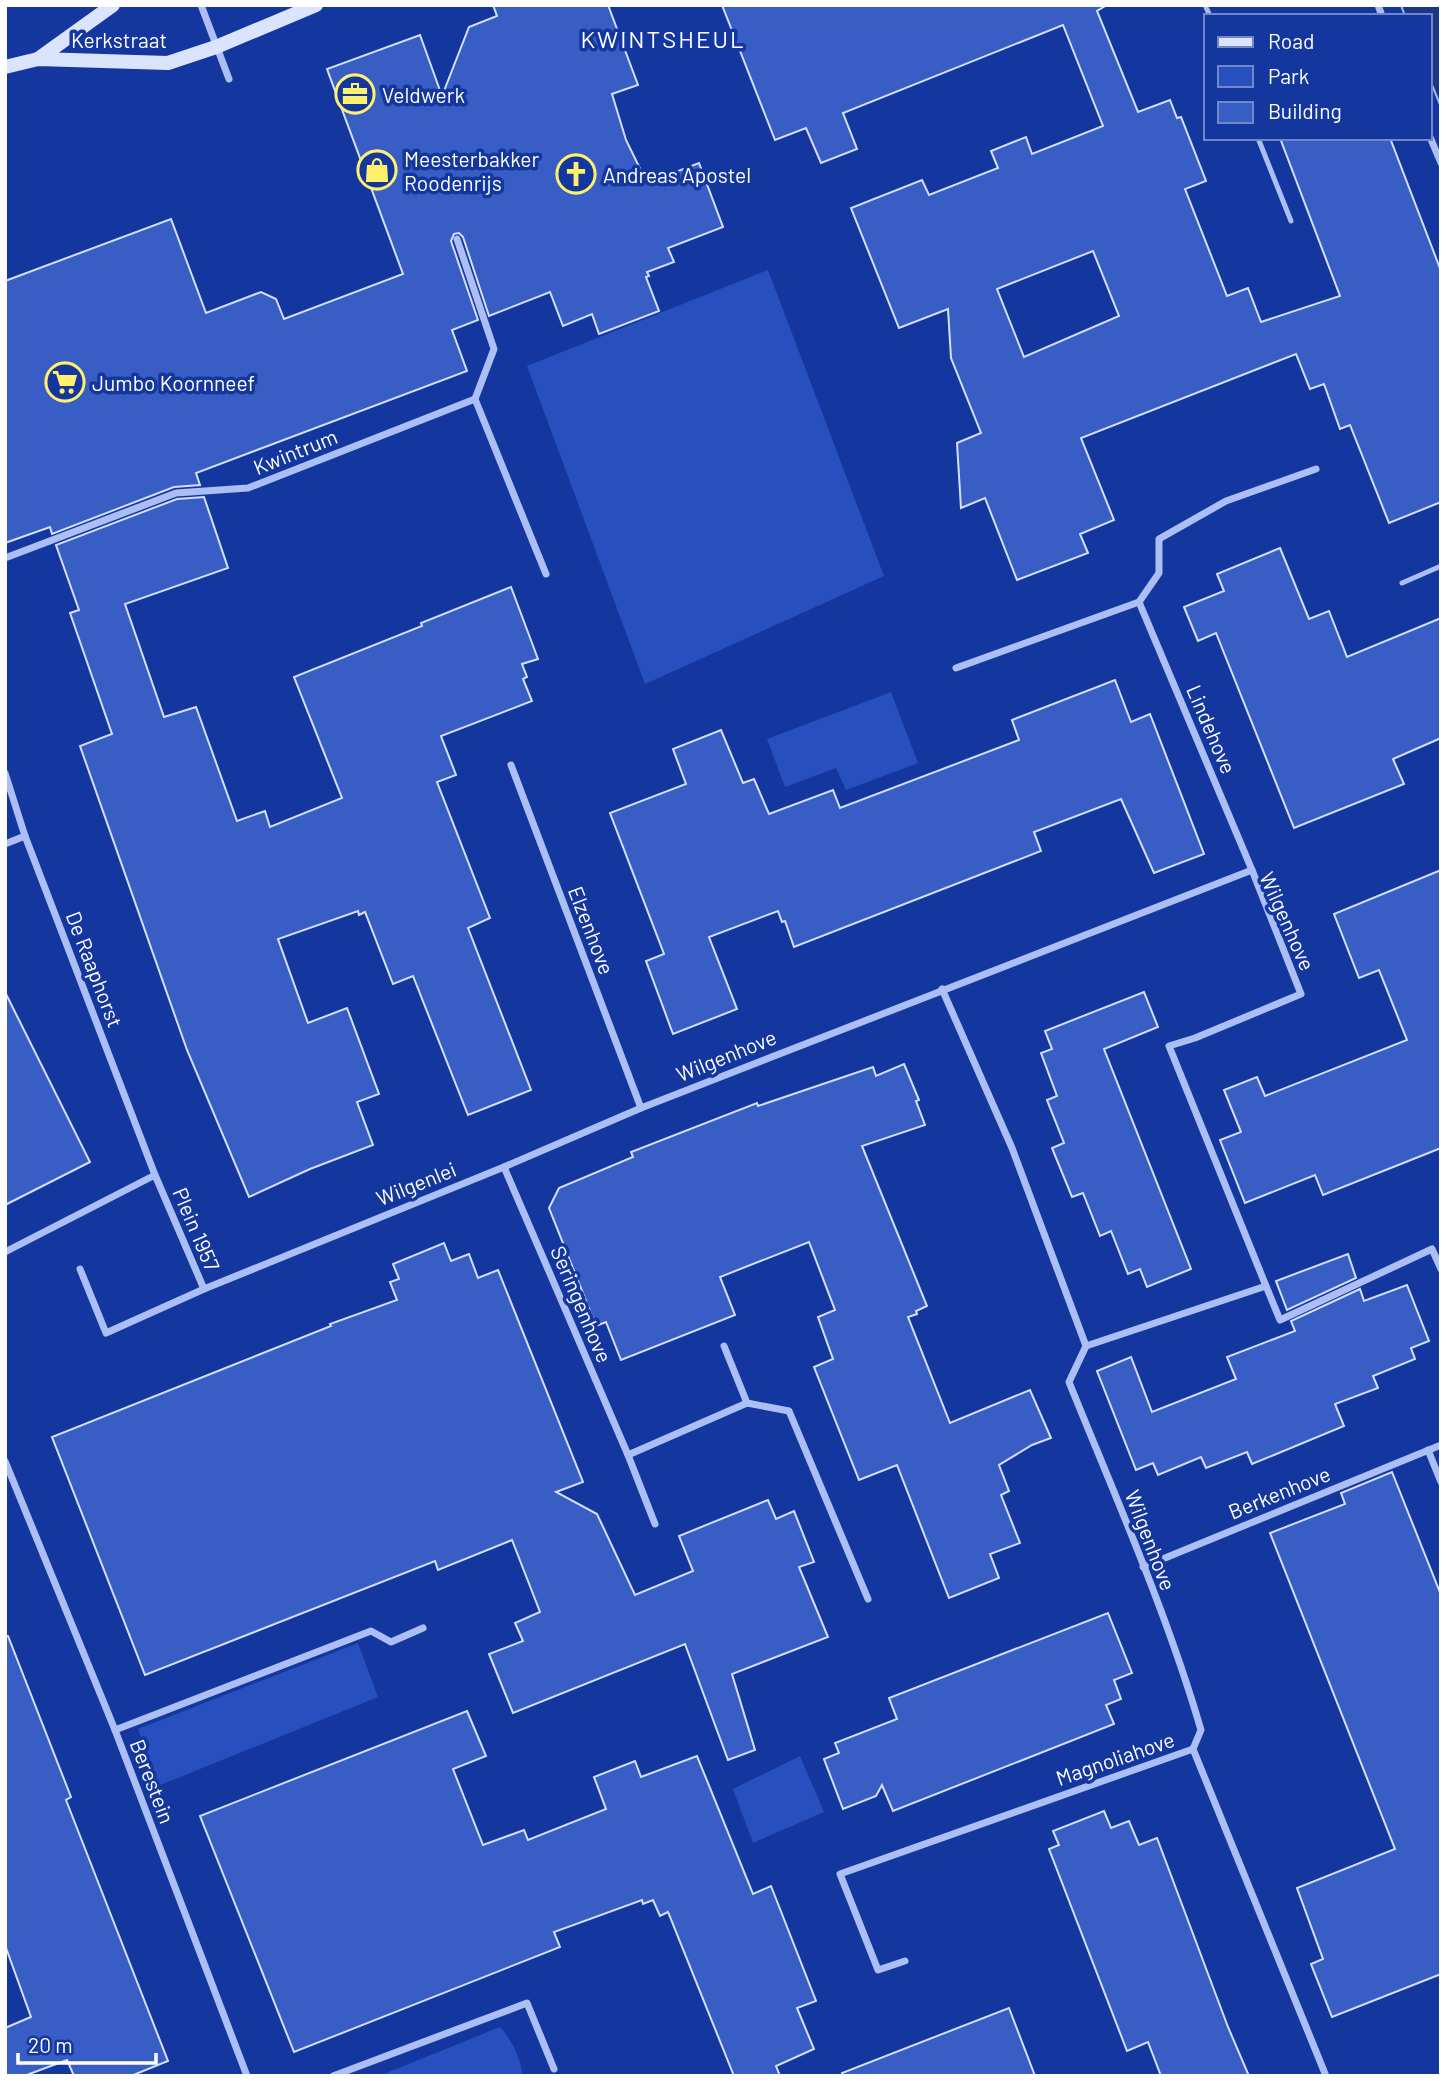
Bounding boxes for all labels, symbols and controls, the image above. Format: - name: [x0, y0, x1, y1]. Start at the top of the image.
- legend: [1204, 14, 1432, 140]
- district label: KWINTSHEUL: [580, 24, 746, 53]
- street label: Kerkstraat: [71, 27, 167, 52]
- text: Road: [1268, 28, 1314, 53]
- text: Park: [1268, 63, 1309, 88]
- office icon: Veldwerk: [334, 73, 376, 115]
- place label: Veldwerk: [382, 82, 465, 107]
- text: Building: [1268, 98, 1342, 123]
- place label: Meesterbakker Roodenrijs: [404, 146, 539, 195]
- shop icon: Meesterbakker Roodenrijs: [356, 149, 398, 191]
- church icon: Andreas Apostel: [555, 153, 597, 195]
- place label: Andreas Apostel: [603, 162, 751, 187]
- supermarket icon: Jumbo Koornneef: [44, 361, 86, 403]
- place label: Jumbo Koornneef: [92, 370, 255, 395]
- street label: Kwintrum: [249, 423, 341, 479]
- street label: Lindehove: [1182, 681, 1242, 777]
- street label: Wilgenhove: [1255, 868, 1321, 974]
- street label: Elzenhove: [564, 882, 620, 978]
- street label: De Raaphorst: [61, 907, 129, 1031]
- street label: Wilgenhove: [672, 1024, 780, 1086]
- street label: Wilgenlei: [372, 1156, 460, 1210]
- street label: Plein 1957: [168, 1183, 226, 1275]
- street label: Seringenhove: [546, 1242, 618, 1366]
- street label: Berkenhove: [1224, 1460, 1334, 1524]
- street label: Wilgenhove: [1120, 1486, 1182, 1594]
- street label: Magnoliahove: [1053, 1726, 1177, 1790]
- street label: Berestein: [126, 1735, 180, 1827]
- scale bar: [18, 2022, 156, 2066]
- text: 20 m: [28, 2032, 73, 2057]

